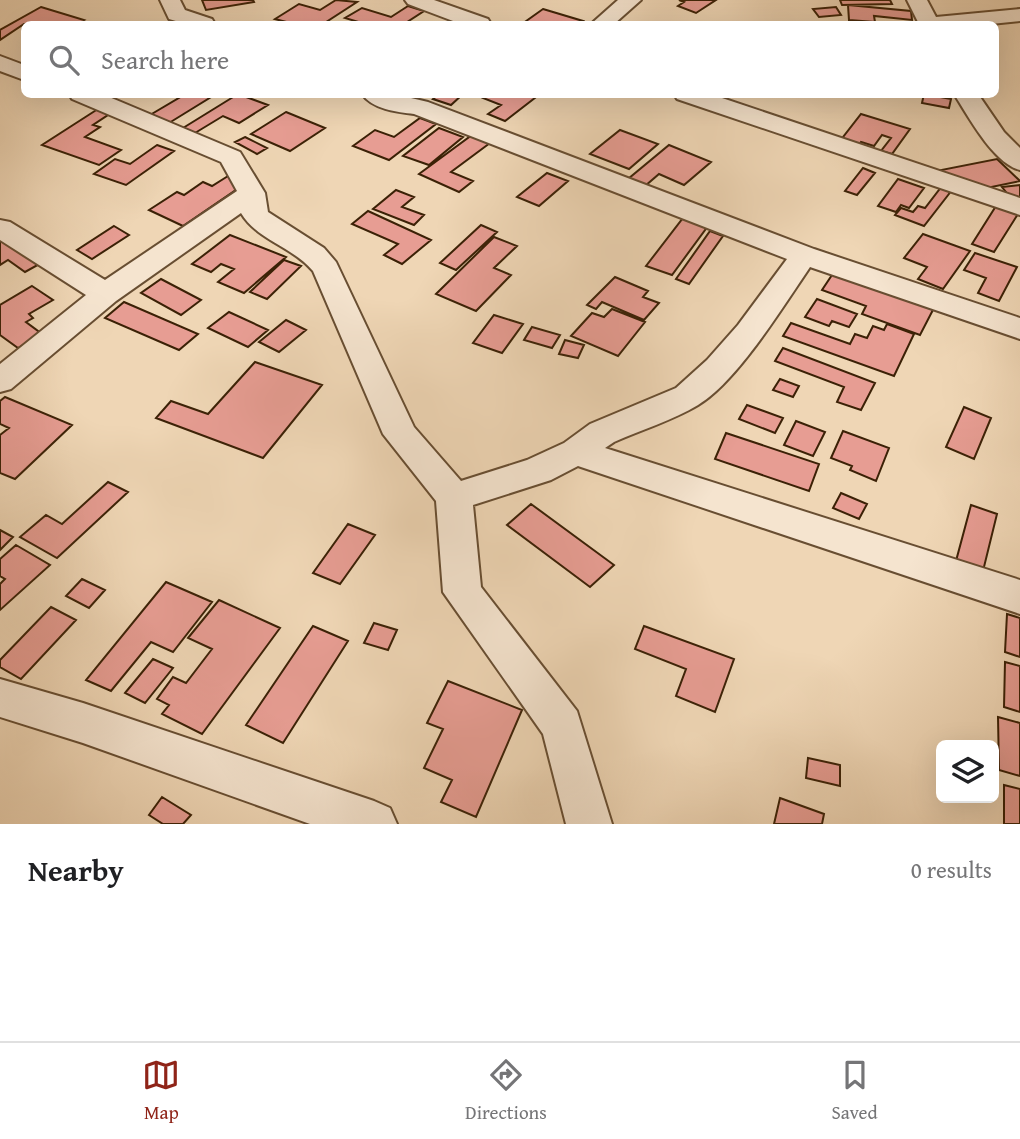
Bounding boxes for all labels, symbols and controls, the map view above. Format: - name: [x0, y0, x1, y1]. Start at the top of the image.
- search box: [21, 21, 999, 98]
- text: Search here: [101, 40, 229, 79]
- icon: search: [45, 41, 83, 79]
- map controls: [936, 740, 999, 803]
- button: layers: [936, 740, 999, 803]
- text: Nearby: [28, 848, 124, 892]
- text: 0 results: [911, 853, 992, 886]
- tab: Map: [142, 1056, 180, 1126]
- tab: Directions: [465, 1056, 547, 1126]
- tab: Saved: [832, 1056, 878, 1126]

